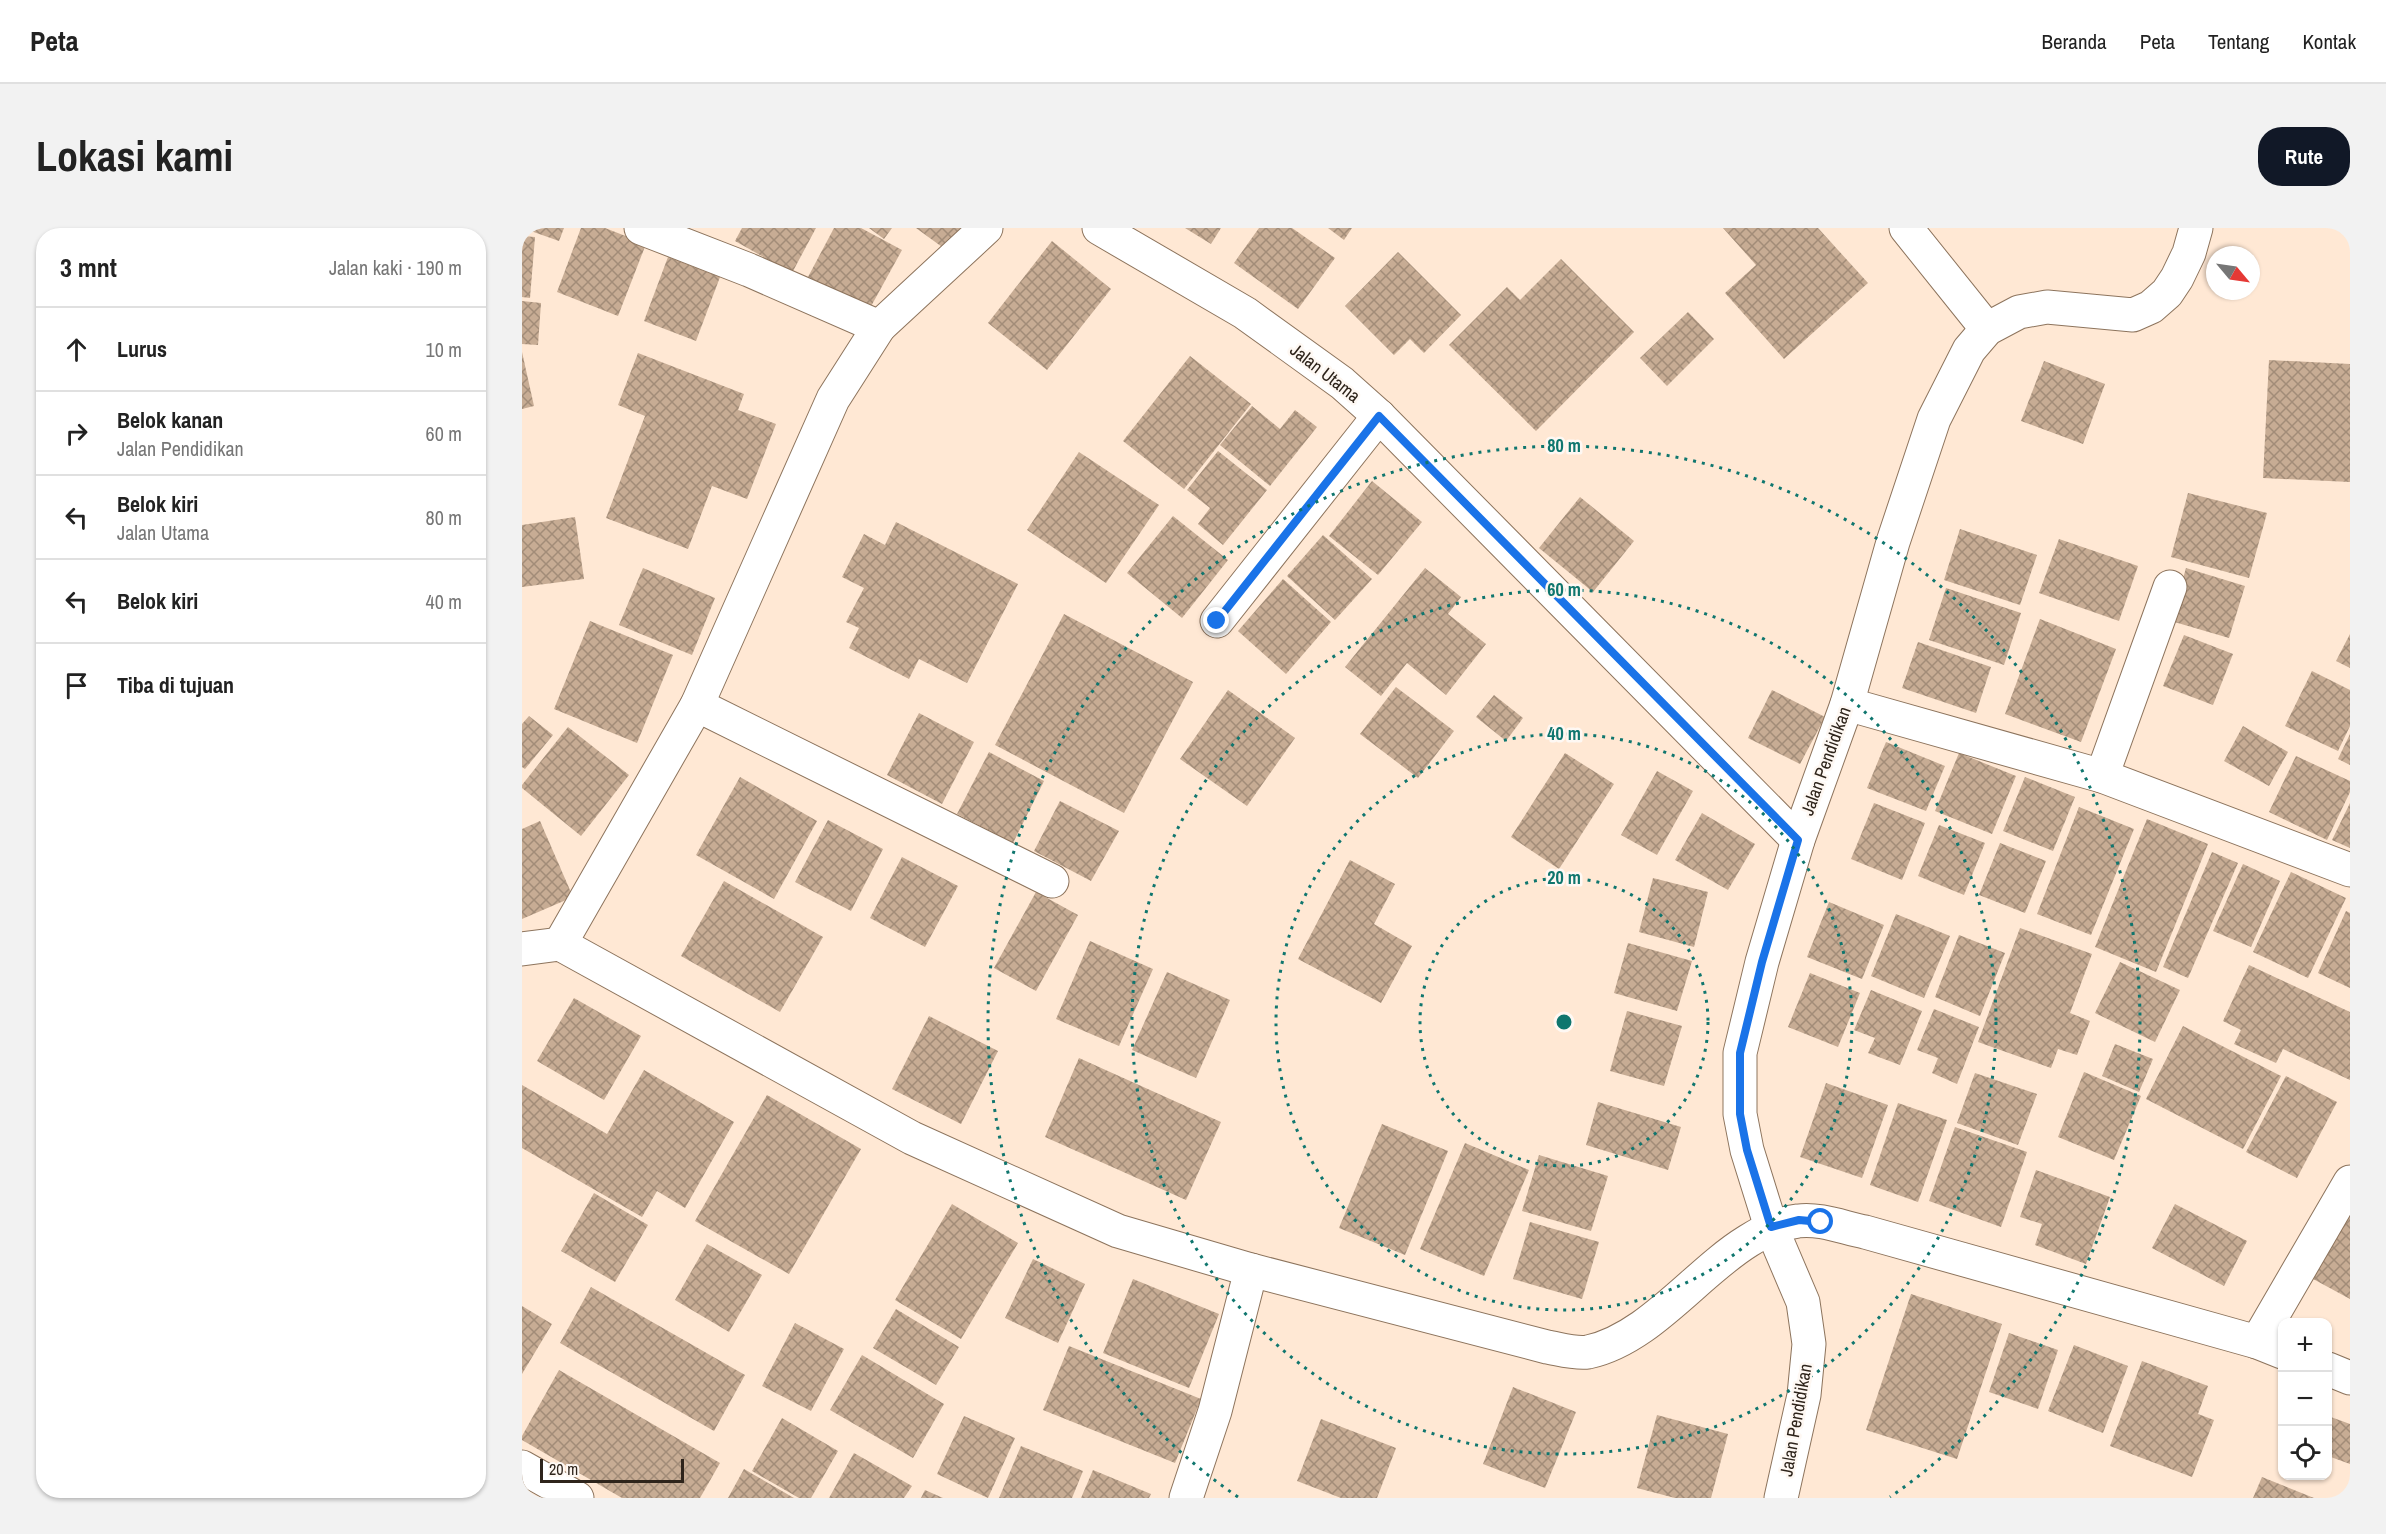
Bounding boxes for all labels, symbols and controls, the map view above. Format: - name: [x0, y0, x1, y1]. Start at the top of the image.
- text: Peta: [30, 22, 79, 60]
- text: Beranda: [2042, 27, 2107, 56]
- text: Peta: [2140, 27, 2175, 56]
- text: Tentang: [2208, 27, 2269, 56]
- text: Kontak: [2302, 27, 2356, 56]
- button: Rute: [2258, 127, 2350, 186]
- text: Lokasi kami: [36, 128, 233, 184]
- north arrow: [2206, 246, 2260, 300]
- text: 3 mnt: [60, 250, 117, 285]
- text: Jalan kaki · 190 m: [329, 254, 462, 281]
- icon: ahead: [60, 333, 93, 366]
- text: Lurus: [117, 334, 167, 364]
- text: 10 m: [426, 336, 462, 363]
- street label: Jalan Utama: [1285, 337, 1366, 408]
- text: Belok kanan: [117, 405, 223, 435]
- icon: right: [60, 417, 93, 450]
- text: 60 m: [426, 420, 462, 447]
- text: 80 m: [1547, 433, 1581, 458]
- text: Jalan Pendidikan: [117, 435, 244, 462]
- text: Belok kiri: [117, 489, 198, 519]
- icon: left: [60, 501, 93, 534]
- text: 80 m: [426, 504, 462, 531]
- text: Jalan Utama: [117, 519, 209, 546]
- text: 60 m: [1547, 577, 1581, 602]
- icon: left: [60, 585, 93, 618]
- text: Belok kiri: [117, 586, 198, 616]
- text: 40 m: [426, 588, 462, 615]
- route end: [1203, 607, 1229, 633]
- icon: arrive: [60, 669, 93, 702]
- text: Tiba di tujuan: [117, 670, 234, 700]
- street label: Jalan Pendidikan: [1794, 703, 1857, 819]
- text: 40 m: [1547, 721, 1581, 746]
- text: 20 m: [1547, 865, 1581, 890]
- centre of rings: [1554, 1012, 1574, 1032]
- route start: [1807, 1208, 1833, 1234]
- map controls: [2278, 1318, 2332, 1480]
- button: +: [2278, 1318, 2332, 1372]
- street label: Jalan Pendidikan: [1773, 1362, 1818, 1478]
- button: −: [2278, 1372, 2332, 1426]
- button: locate: [2278, 1426, 2332, 1480]
- scale bar: [540, 1456, 684, 1484]
- text: 20 m: [549, 1458, 578, 1480]

